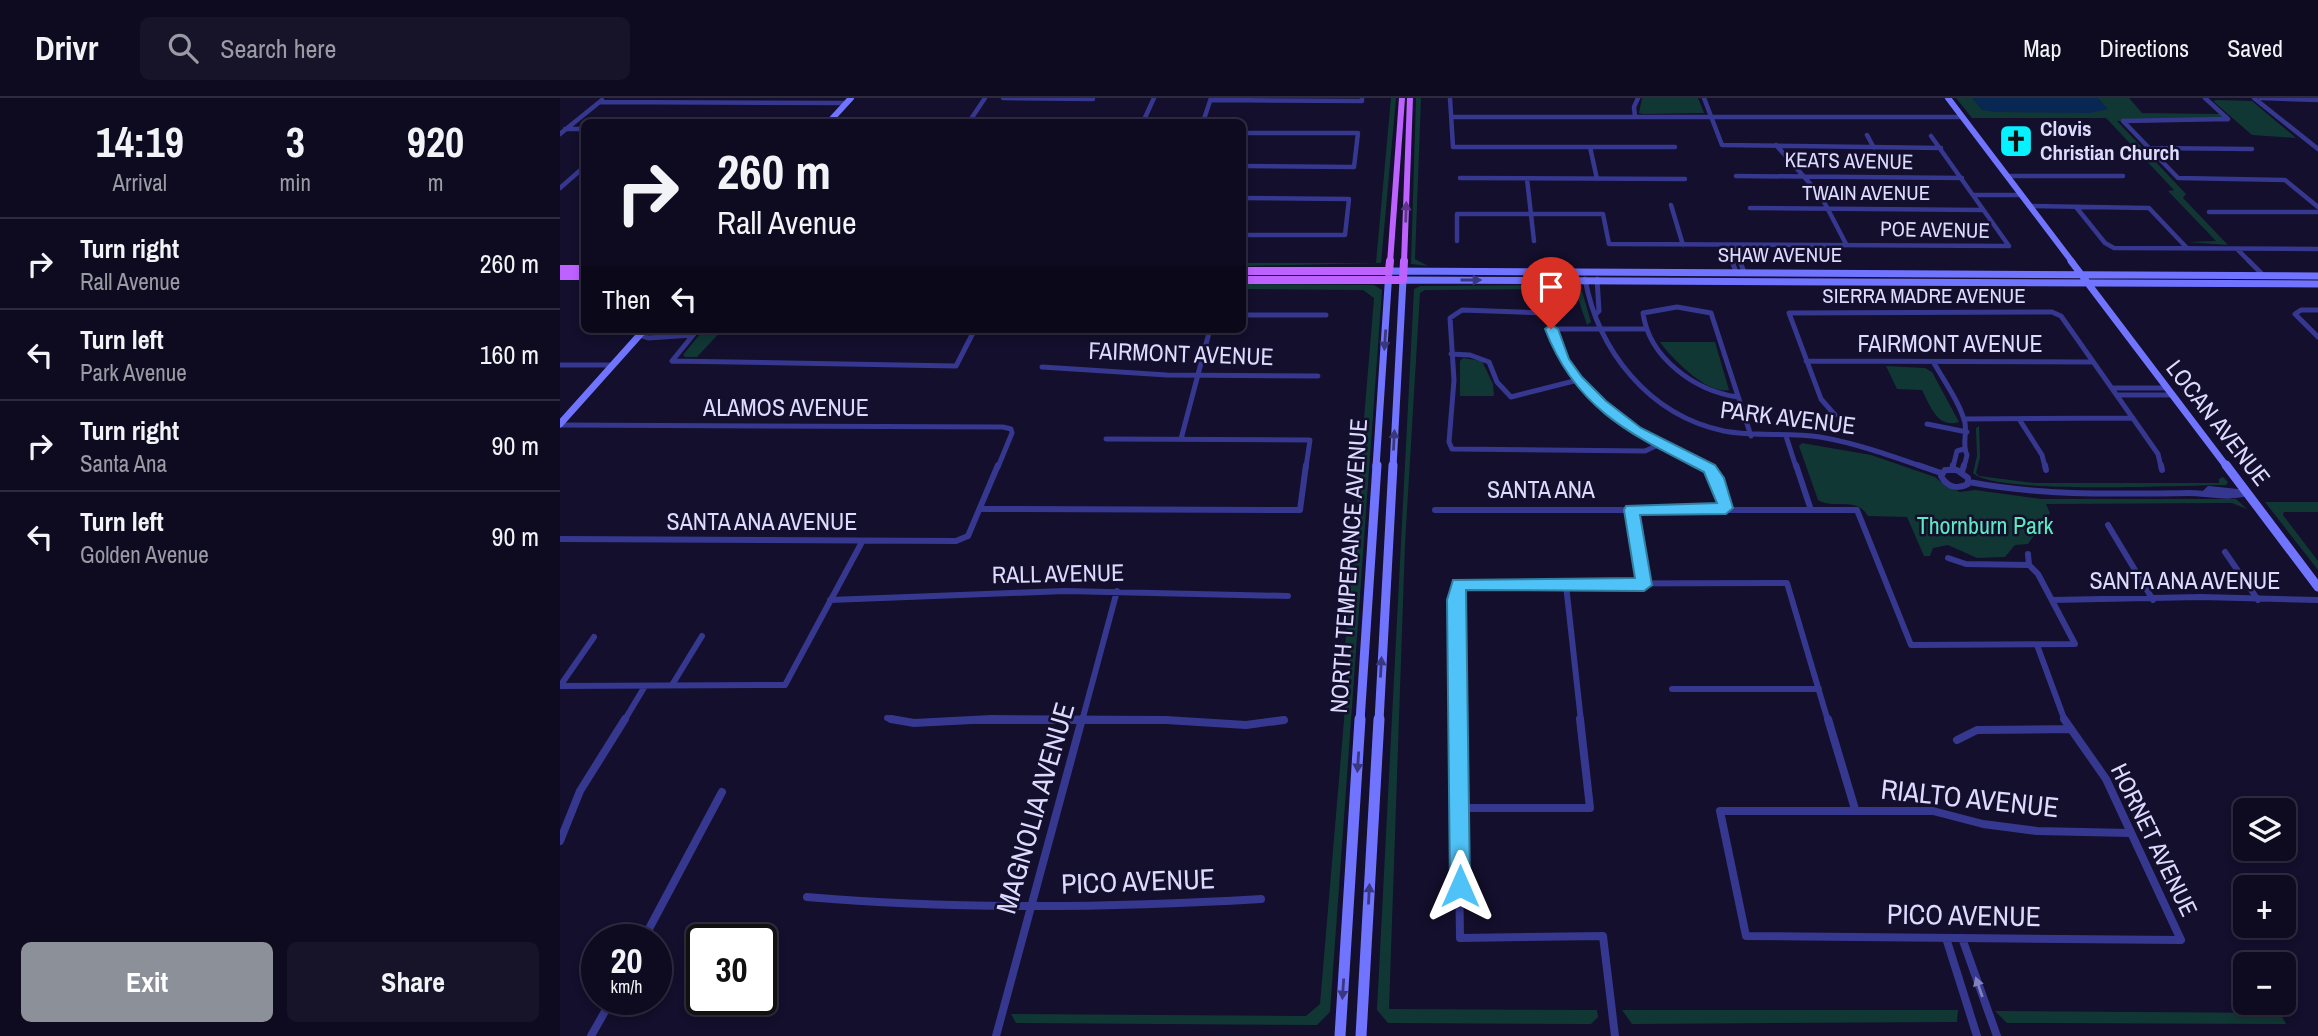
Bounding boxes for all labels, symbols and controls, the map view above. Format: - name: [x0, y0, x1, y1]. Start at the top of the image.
- search box: [140, 17, 630, 80]
- text: Drivr: [35, 26, 98, 70]
- icon: search: [164, 29, 202, 67]
- text: Search here: [220, 31, 336, 66]
- text: Map: [2023, 32, 2061, 64]
- text: Directions: [2099, 32, 2189, 64]
- text: Saved: [2227, 32, 2283, 64]
- text: 14:19: [96, 114, 184, 170]
- text: 3: [286, 114, 305, 170]
- text: 920: [407, 114, 464, 170]
- place label: Clovis Christian Church: [2040, 114, 2180, 167]
- church icon: Clovis Christian Church: [1997, 122, 2035, 160]
- text: 260 m: [717, 138, 831, 204]
- street label: KEATS AVENUE: [1784, 145, 1914, 176]
- icon: right: [602, 147, 693, 238]
- text: Arrival: [113, 167, 167, 198]
- text: min: [280, 167, 311, 198]
- text: m: [428, 167, 443, 198]
- street label: TWAIN AVENUE: [1802, 178, 1930, 207]
- text: Rall Avenue: [717, 201, 857, 244]
- one-way arrow: [1400, 201, 1411, 223]
- street label: POE AVENUE: [1880, 214, 1990, 245]
- text: Turn right: [80, 231, 179, 266]
- street label: SHAW AVENUE: [1718, 240, 1842, 269]
- icon: right: [21, 245, 59, 283]
- text: 260 m: [480, 246, 539, 281]
- pin: [1521, 257, 1581, 329]
- text: Rall Avenue: [80, 266, 180, 297]
- icon: arrive: [1532, 268, 1570, 306]
- one-way arrow: [1460, 274, 1482, 286]
- icon: left: [665, 280, 703, 318]
- street label: SIERRA MADRE AVENUE: [1822, 281, 2026, 310]
- text: Then: [602, 282, 651, 317]
- text: Turn left: [80, 322, 164, 357]
- street label: FAIRMONT AVENUE: [1857, 327, 2043, 359]
- one-way arrow: [1379, 329, 1390, 351]
- street label: FAIRMONT AVENUE: [1088, 334, 1274, 372]
- icon: left: [21, 336, 59, 374]
- text: 160 m: [480, 337, 539, 372]
- street label: LOCAN AVENUE: [2159, 353, 2278, 492]
- text: Park Avenue: [80, 357, 187, 388]
- street label: ALAMOS AVENUE: [702, 391, 869, 423]
- street label: PARK AVENUE: [1719, 393, 1858, 441]
- text: Turn right: [80, 413, 179, 448]
- street label: NORTH TEMPERANCE AVENUE: [1322, 418, 1374, 714]
- icon: right: [21, 427, 59, 465]
- text: 90 m: [492, 428, 539, 463]
- one-way arrow: [1389, 429, 1400, 451]
- text: Santa Ana: [80, 448, 167, 479]
- street label: SANTA ANA: [1487, 473, 1596, 505]
- text: Turn left: [80, 504, 164, 539]
- street label: SANTA ANA AVENUE: [667, 505, 857, 537]
- park label: Thornburn Park: [1917, 509, 2054, 541]
- icon: left: [21, 518, 59, 556]
- text: 90 m: [492, 519, 539, 554]
- text: Golden Avenue: [80, 539, 209, 570]
- street label: RALL AVENUE: [992, 556, 1124, 590]
- street label: SANTA ANA AVENUE: [2090, 564, 2280, 596]
- one-way arrow: [1376, 656, 1387, 678]
- street label: MAGNOLIA AVENUE: [987, 698, 1083, 918]
- one-way arrow: [1352, 751, 1363, 773]
- street label: HORNET AVENUE: [2104, 758, 2206, 921]
- street label: RIALTO AVENUE: [1879, 770, 2061, 826]
- map controls: [2233, 798, 2296, 1015]
- button: layers: [2233, 798, 2296, 861]
- position arrow: [1423, 849, 1497, 923]
- street label: PICO AVENUE: [1060, 859, 1216, 903]
- button: +: [2233, 875, 2296, 938]
- one-way arrow: [1364, 883, 1375, 905]
- street label: PICO AVENUE: [1887, 895, 2041, 935]
- speed limit sign: 30: [686, 924, 777, 1015]
- text: 20: [611, 937, 642, 984]
- button: Exit: [21, 942, 273, 1022]
- button: Share: [287, 942, 539, 1022]
- button: −: [2233, 952, 2296, 1015]
- text: km/h: [611, 974, 643, 999]
- one-way arrow: [1973, 976, 1984, 997]
- one-way arrow: [1337, 978, 1348, 1000]

